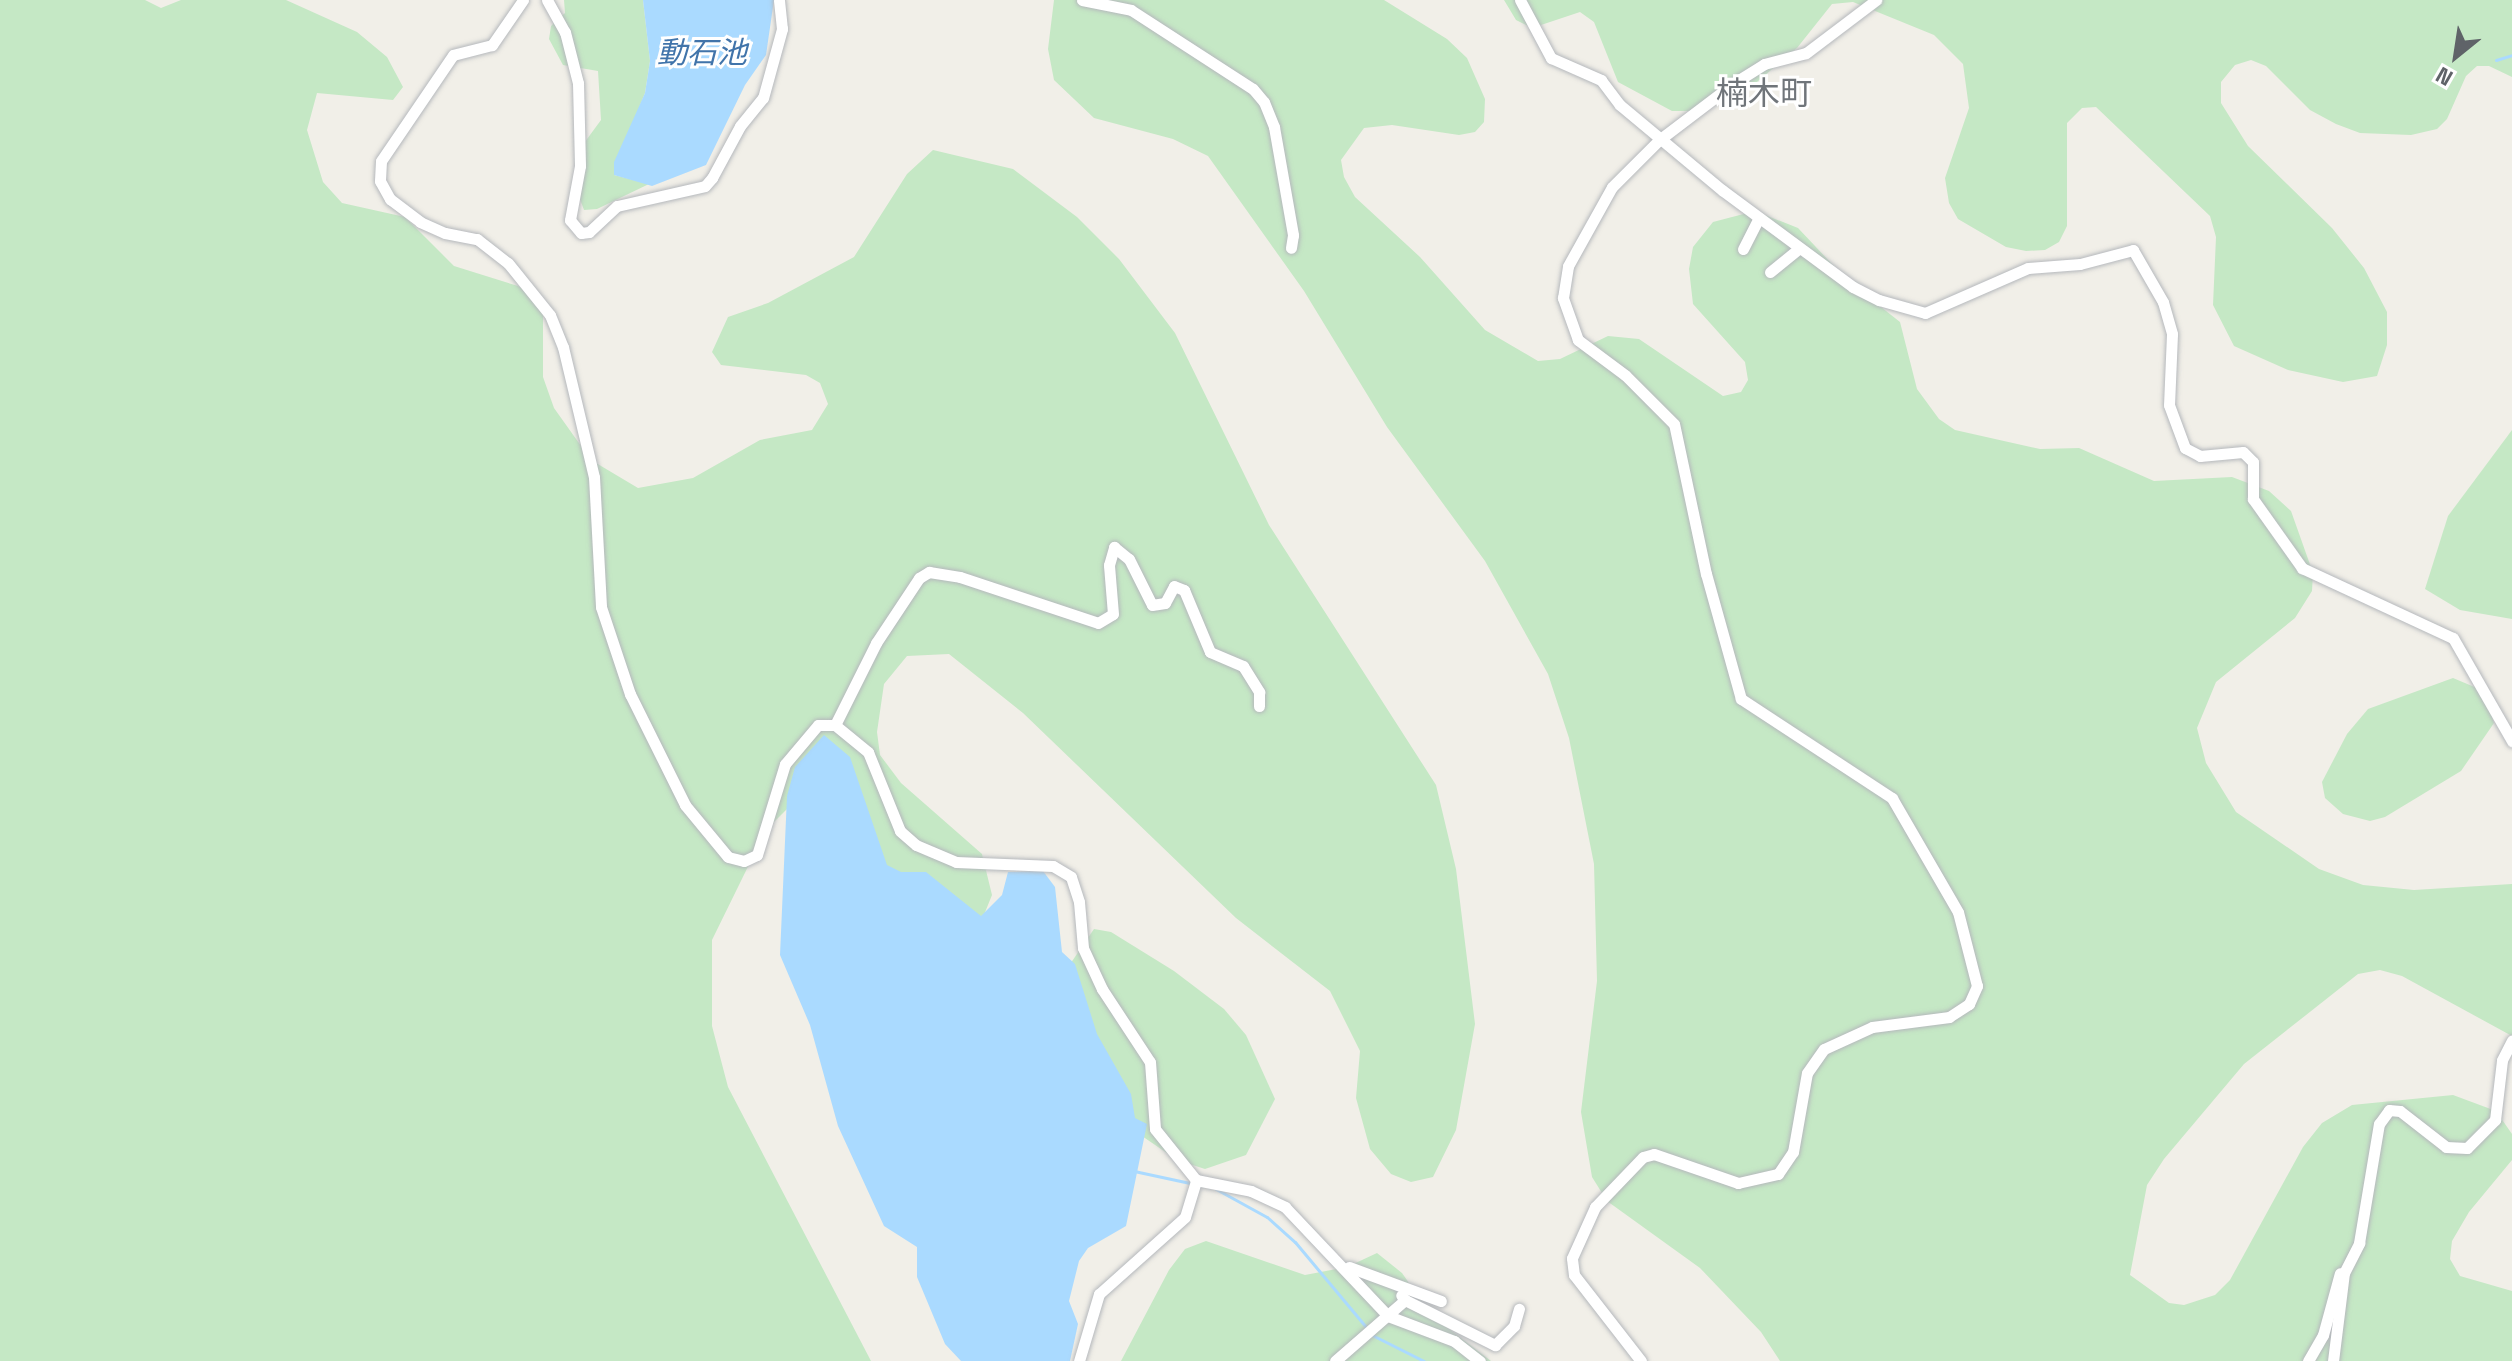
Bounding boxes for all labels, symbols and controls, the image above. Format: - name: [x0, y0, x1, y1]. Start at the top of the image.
- north arrow: [2416, 16, 2496, 96]
- water label: 動石池: [657, 35, 747, 71]
- text: N: [2431, 61, 2457, 93]
- district label: 楠木町: [1716, 74, 1812, 112]

